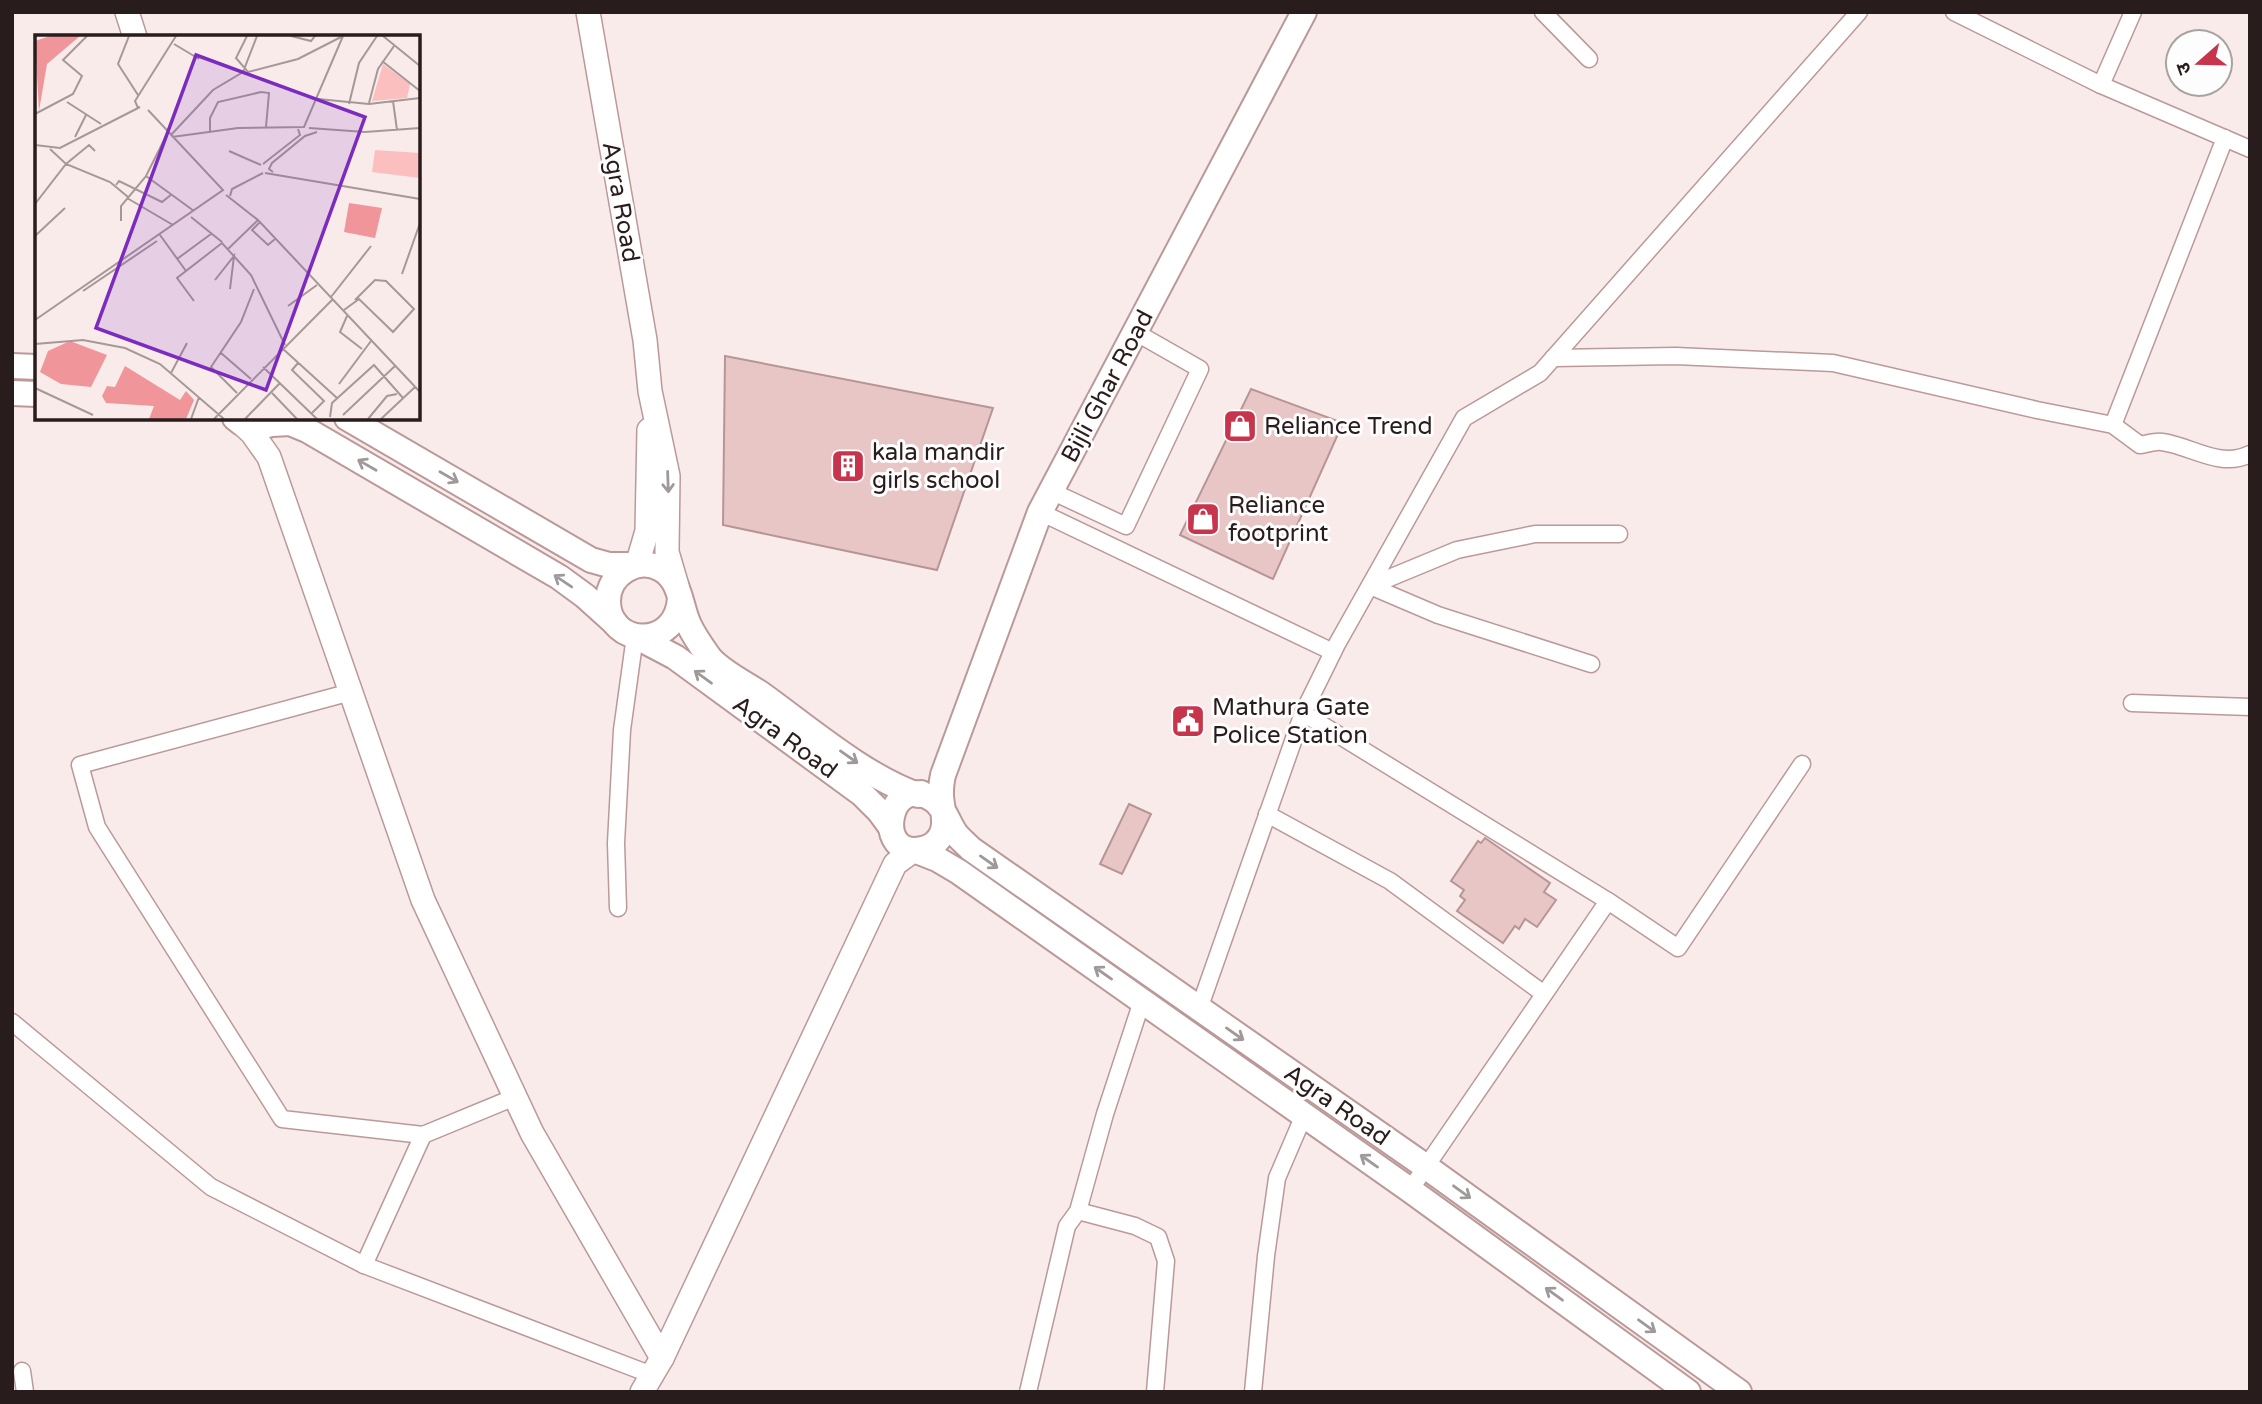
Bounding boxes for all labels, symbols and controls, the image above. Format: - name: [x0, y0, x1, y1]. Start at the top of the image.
- north arrow: [2164, 28, 2234, 98]
- inset map: [35, 35, 420, 420]
- text: उ: [2171, 59, 2196, 77]
- street label: Agra Road: [596, 139, 645, 265]
- street label: Bijli Ghar Road: [1055, 305, 1160, 468]
- shop icon: Reliance Trend: [1221, 407, 1259, 445]
- place label: Reliance Trend: [1264, 412, 1433, 441]
- place label: kala mandir girls school: [872, 438, 1005, 495]
- building icon: kala mandir girls school: [829, 447, 867, 485]
- one-way arrow: [357, 458, 377, 472]
- one-way arrow: [438, 470, 458, 484]
- one-way arrow: [661, 471, 674, 494]
- place label: Reliance footprint: [1228, 491, 1329, 548]
- shop icon: Reliance footprint: [1184, 500, 1222, 538]
- one-way arrow: [554, 573, 573, 588]
- one-way arrow: [694, 670, 713, 685]
- street label: Agra Road: [727, 690, 843, 785]
- place label: Mathura Gate Police Station: [1212, 693, 1370, 750]
- public building icon: Mathura Gate Police Station: [1169, 702, 1207, 740]
- one-way arrow: [839, 750, 858, 764]
- one-way arrow: [979, 855, 998, 869]
- one-way arrow: [1094, 966, 1113, 980]
- one-way arrow: [1225, 1027, 1244, 1041]
- street label: Agra Road: [1278, 1059, 1395, 1152]
- one-way arrow: [1360, 1154, 1379, 1168]
- one-way arrow: [1452, 1185, 1471, 1200]
- one-way arrow: [1545, 1287, 1564, 1301]
- one-way arrow: [1637, 1318, 1656, 1333]

